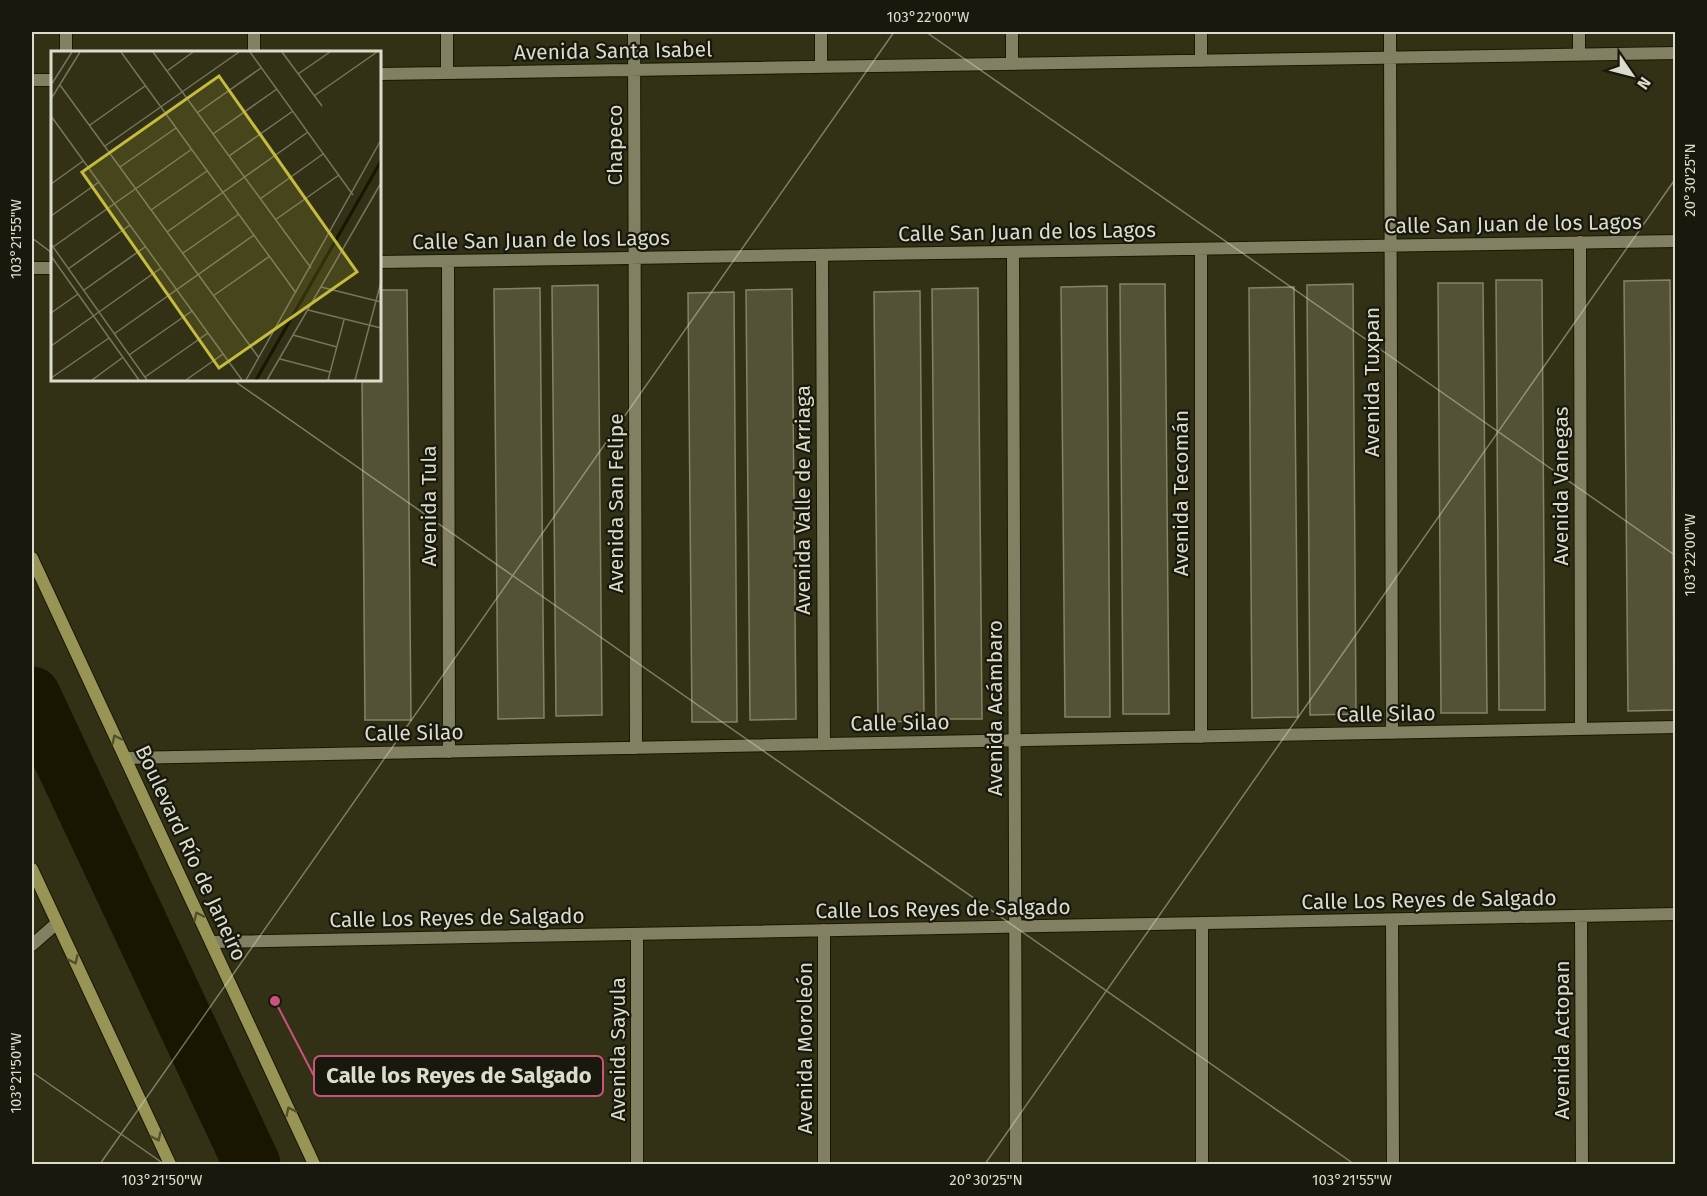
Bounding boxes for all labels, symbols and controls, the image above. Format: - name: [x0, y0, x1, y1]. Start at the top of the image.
- text: 103°22'00"W: [887, 8, 970, 26]
- street label: Avenida Santa Isabel: [514, 36, 712, 66]
- north arrow: [1602, 45, 1662, 105]
- inset map: [51, 51, 381, 381]
- text: N: [1633, 74, 1655, 93]
- street label: Chapeco: [602, 104, 628, 186]
- text: 20°30'25"N: [1681, 143, 1699, 217]
- text: 103°21'55"W: [7, 199, 25, 279]
- street label: Calle San Juan de los Lagos: [1384, 209, 1642, 239]
- street label: Calle San Juan de los Lagos: [898, 217, 1156, 247]
- street label: Calle San Juan de los Lagos: [412, 225, 670, 255]
- street label: Avenida Tuxpan: [1359, 307, 1385, 457]
- street label: Avenida Valle de Arriaga: [790, 385, 816, 615]
- street label: Avenida Vanegas: [1548, 406, 1574, 566]
- street label: Avenida Tecomán: [1168, 410, 1194, 576]
- street label: Avenida San Felipe: [603, 413, 629, 593]
- street label: Avenida Tula: [416, 445, 442, 567]
- text: 103°22'00"W: [1681, 513, 1699, 597]
- street label: Avenida Acámbaro: [982, 620, 1008, 796]
- street label: Calle Silao: [1336, 700, 1436, 728]
- street label: Calle Silao: [850, 709, 950, 737]
- street label: Calle Silao: [364, 719, 464, 747]
- one-way arrow: [111, 735, 123, 746]
- street label: Boulevard Río de Janeiro: [130, 741, 252, 965]
- street label: Calle Los Reyes de Salgado: [1301, 885, 1557, 915]
- street label: Calle Los Reyes de Salgado: [815, 894, 1071, 924]
- street label: Calle Los Reyes de Salgado: [329, 903, 585, 933]
- one-way arrow: [194, 911, 206, 922]
- one-way arrow: [67, 954, 79, 965]
- street label: Avenida Actopan: [1549, 960, 1575, 1120]
- street label: Avenida Moroleón: [792, 962, 818, 1134]
- street label: Avenida Sayula: [605, 977, 631, 1121]
- text: 103°21'50"W: [7, 1032, 25, 1114]
- callout: Calle los Reyes de Salgado: [314, 1056, 603, 1096]
- text: Calle los Reyes de Salgado: [326, 1062, 592, 1089]
- one-way arrow: [285, 1107, 297, 1118]
- one-way arrow: [149, 1130, 161, 1141]
- text: 103°21'50"W: [122, 1171, 203, 1189]
- text: 20°30'25"N: [949, 1171, 1023, 1189]
- text: 103°21'55"W: [1312, 1171, 1392, 1189]

